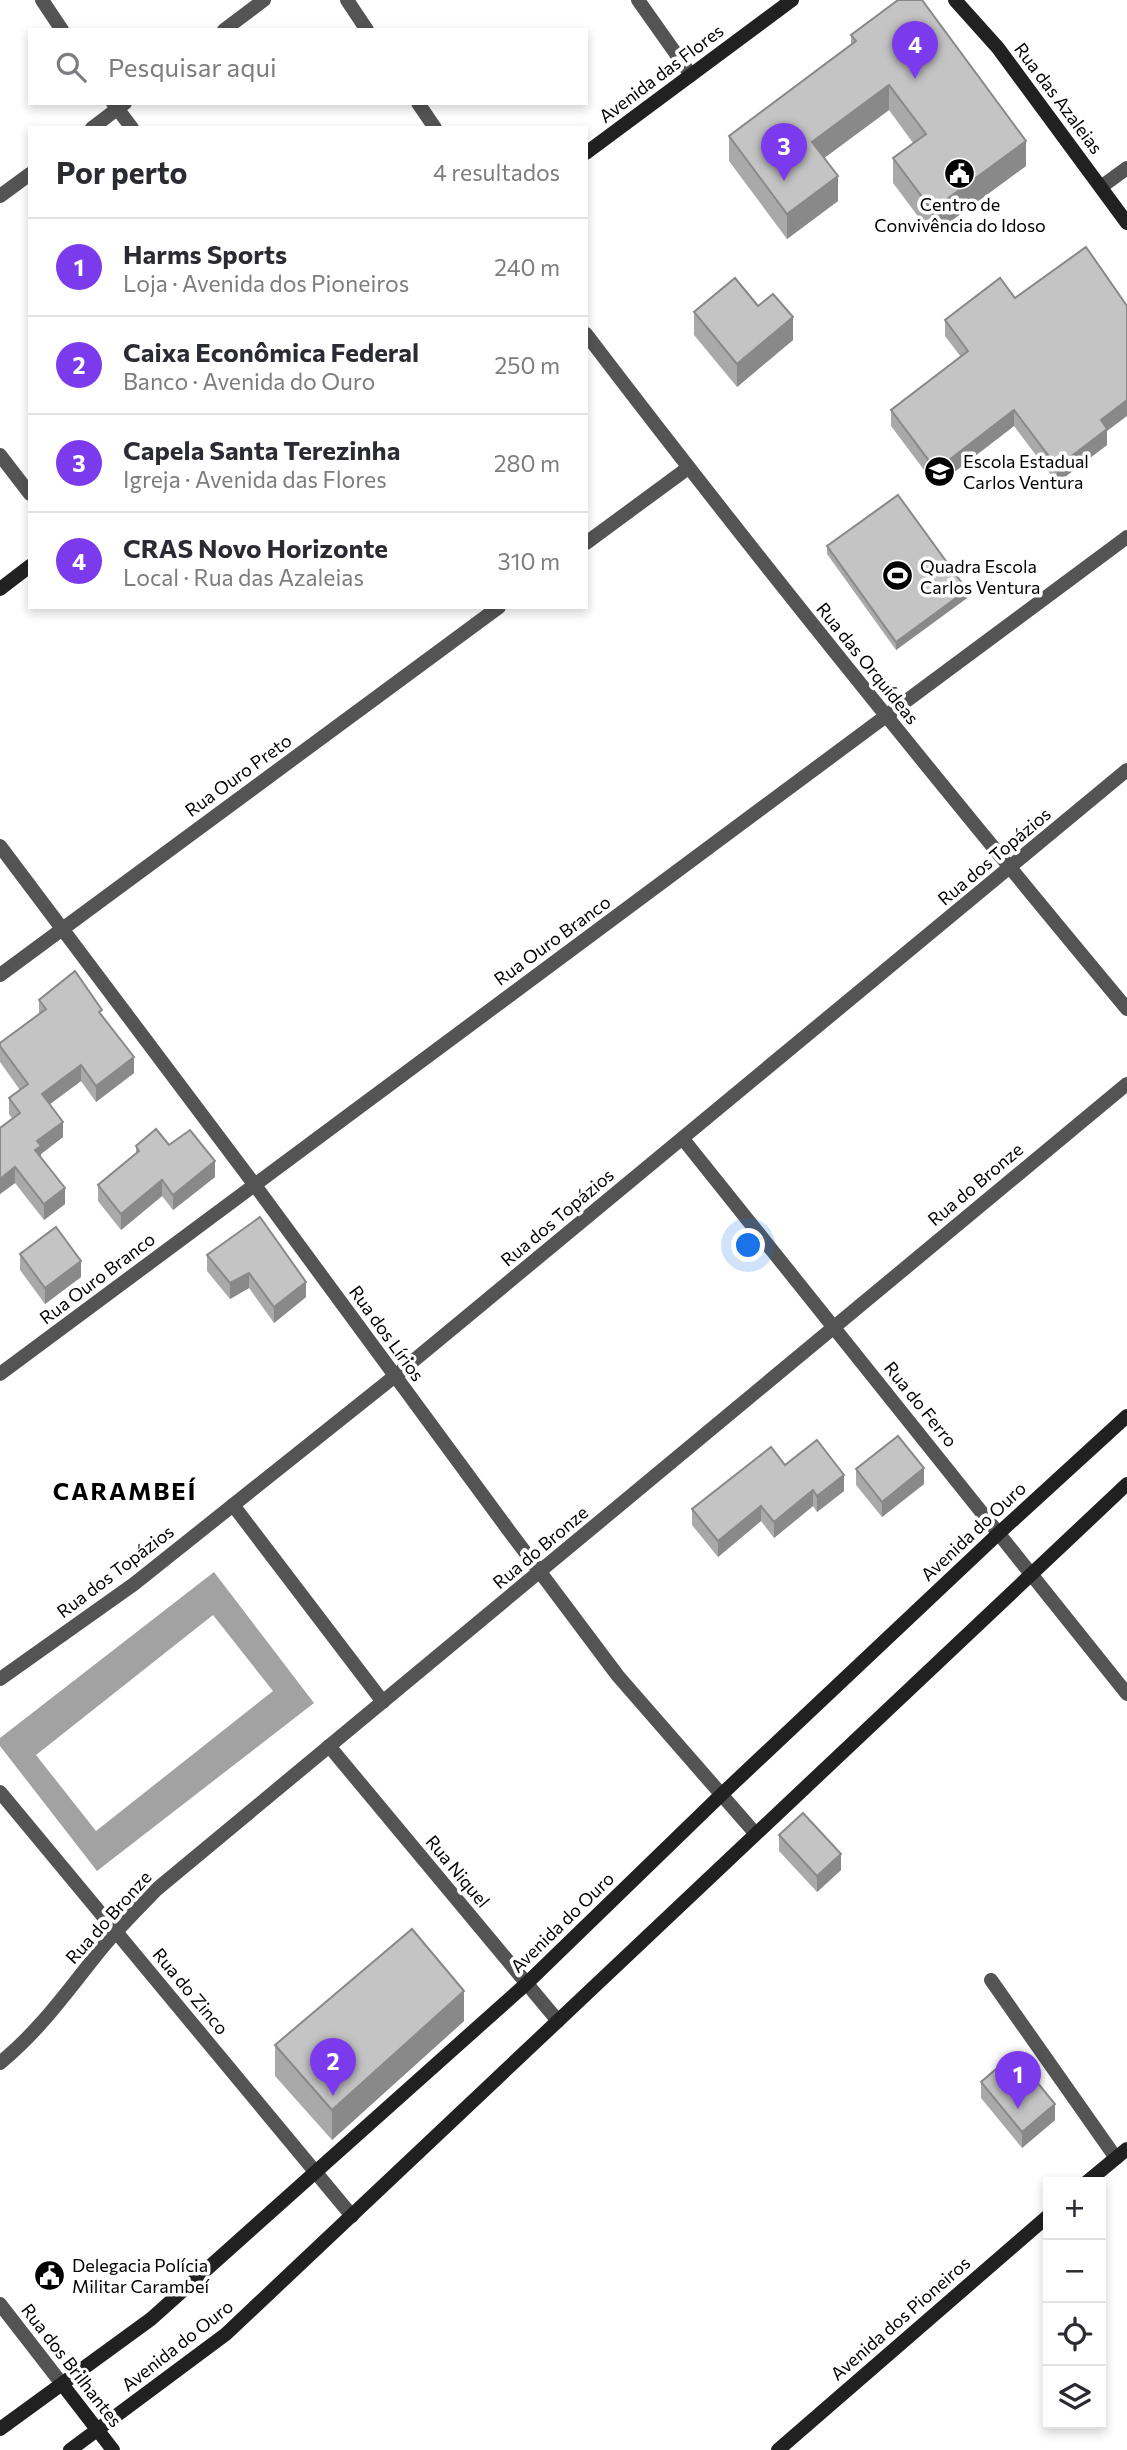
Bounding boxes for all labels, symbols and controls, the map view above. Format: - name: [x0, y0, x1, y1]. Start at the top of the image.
- street label: Avenida das Flores: [594, 19, 728, 127]
- pin: 4: [892, 21, 938, 79]
- search box: [28, 28, 588, 105]
- street label: Rua das Azaleias: [1010, 38, 1108, 158]
- icon: search: [52, 48, 90, 86]
- text: Pesquisar aqui: [108, 51, 277, 82]
- pin: 3: [761, 123, 807, 181]
- text: Por perto: [56, 153, 188, 190]
- public building icon: Centro de Convivência do Idoso: [943, 157, 977, 191]
- text: 4 resultados: [433, 158, 560, 186]
- place label: Centro de Convivência do Idoso: [874, 193, 1046, 236]
- text: Harms Sports: [123, 238, 287, 269]
- text: 1: [74, 253, 84, 281]
- text: 240 m: [494, 253, 560, 281]
- text: Loja · Avenida dos Pioneiros: [123, 269, 409, 297]
- text: Caixa Econômica Federal: [123, 336, 419, 367]
- text: 2: [72, 351, 86, 379]
- text: 250 m: [495, 351, 560, 379]
- text: Banco · Avenida do Ouro: [123, 367, 375, 395]
- text: Capela Santa Terezinha: [123, 434, 400, 465]
- text: 3: [72, 449, 86, 477]
- text: 280 m: [494, 449, 560, 477]
- place label: Escola Estadual Carlos Ventura: [963, 450, 1089, 493]
- school or university icon: Escola Estadual Carlos Ventura: [923, 454, 957, 488]
- text: Igreja · Avenida das Flores: [123, 465, 387, 493]
- text: CRAS Novo Horizonte: [123, 532, 388, 563]
- text: 4: [72, 547, 86, 575]
- text: 310 m: [498, 547, 560, 575]
- place label: Quadra Escola Carlos Ventura: [920, 555, 1040, 598]
- sports icon: Quadra Escola Carlos Ventura: [880, 559, 914, 593]
- text: Local · Rua das Azaleias: [123, 563, 364, 591]
- street label: Rua das Orquídeas: [812, 598, 924, 728]
- street label: Rua Ouro Preto: [180, 729, 296, 821]
- street label: Rua dos Topázios: [933, 802, 1055, 910]
- street label: Rua Ouro Branco: [489, 890, 615, 990]
- street label: Rua do Bronze: [923, 1138, 1027, 1230]
- street label: Rua dos Topázios: [496, 1163, 618, 1271]
- street label: Rua Ouro Branco: [35, 1227, 159, 1329]
- your location: [731, 1228, 765, 1262]
- street label: Rua dos Lírios: [345, 1281, 429, 1385]
- street label: Rua do Ferro: [880, 1357, 962, 1451]
- district label: CARAMBEÍ: [53, 1476, 197, 1505]
- street label: Avenida do Ouro: [916, 1477, 1030, 1585]
- street label: Rua do Bronze: [488, 1501, 592, 1593]
- street label: Rua dos Topázios: [52, 1520, 178, 1622]
- street label: Rua Niquel: [421, 1830, 495, 1912]
- street label: Rua do Bronze: [61, 1866, 155, 1968]
- street label: Avenida do Ouro: [506, 1867, 618, 1977]
- street label: Rua do Zinco: [148, 1943, 234, 2039]
- pin: 2: [310, 2038, 356, 2096]
- pin: 1: [995, 2051, 1041, 2109]
- map controls: [1043, 2177, 1106, 2429]
- button: +: [1043, 2177, 1106, 2240]
- button: −: [1043, 2240, 1106, 2303]
- street label: Avenida dos Pioneiros: [826, 2251, 974, 2385]
- place label: Delegacia Polícia Militar Carambeí: [72, 2254, 211, 2297]
- public building icon: Delegacia Polícia Militar Carambeí: [32, 2258, 66, 2292]
- street label: Avenida do Ouro: [117, 2295, 237, 2395]
- street label: Rua dos Brilhantes: [17, 2299, 127, 2431]
- button: locate: [1043, 2303, 1106, 2366]
- button: layers: [1043, 2366, 1106, 2429]

